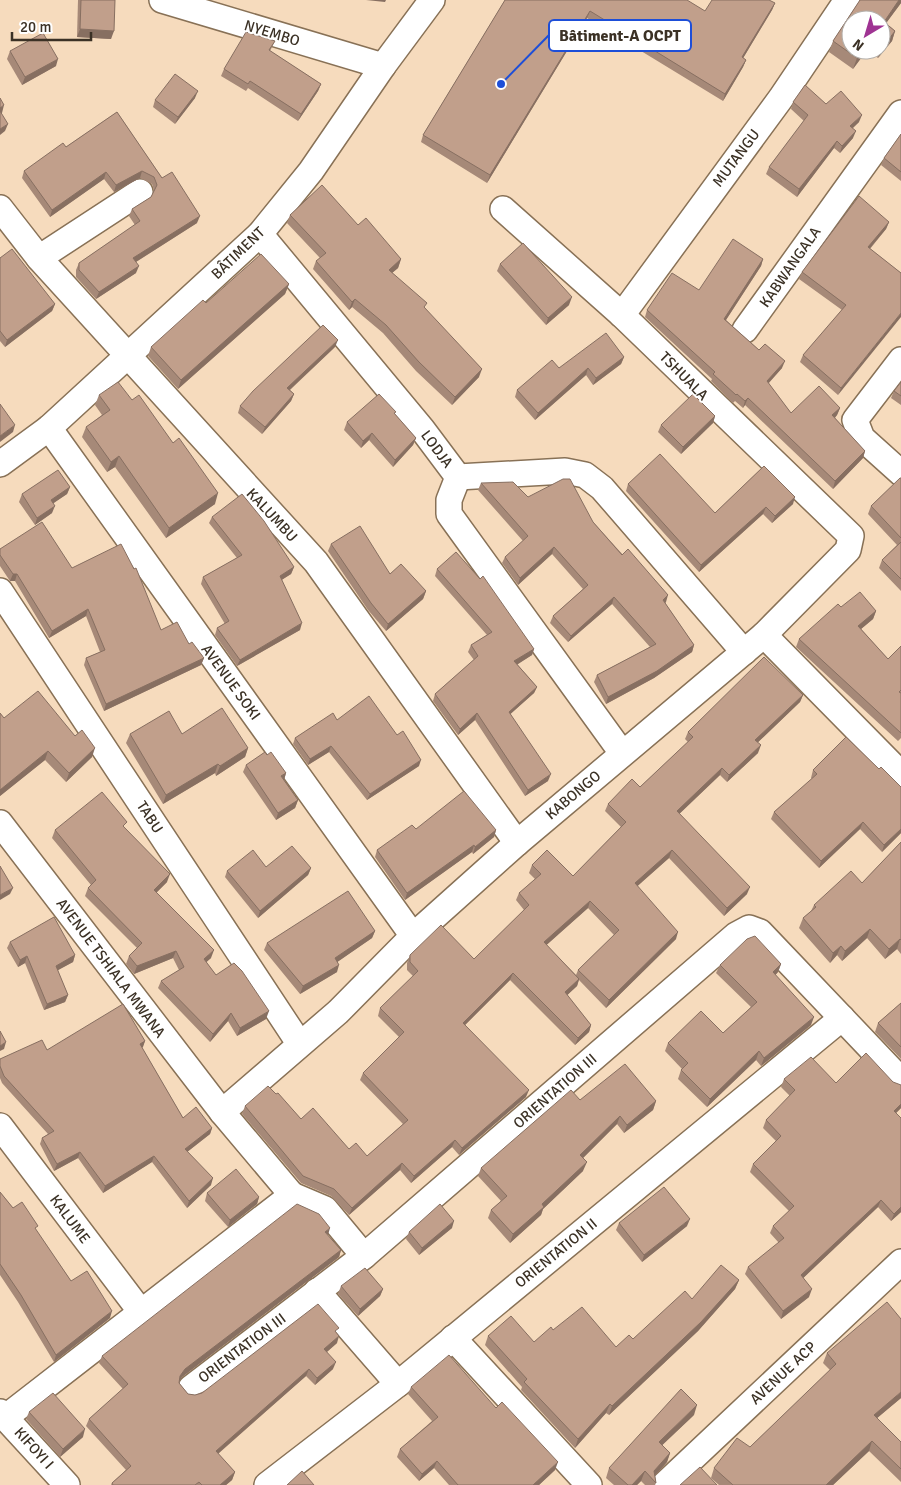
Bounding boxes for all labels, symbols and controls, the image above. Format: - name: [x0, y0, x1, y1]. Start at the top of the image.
- scale bar: [12, 10, 91, 42]
- north arrow: [841, 10, 891, 60]
- street label: NYEMBO: [242, 16, 302, 50]
- text: 20 m: [20, 18, 51, 36]
- callout: Bâtiment-A OCPT: [549, 20, 691, 51]
- text: Bâtiment-A OCPT: [559, 26, 682, 46]
- text: N: [849, 35, 867, 55]
- street label: MUTANGU: [708, 126, 764, 190]
- street label: BÂTIMENT: [208, 223, 269, 283]
- street label: KABWANGALA: [756, 223, 824, 311]
- street label: TSHUALA: [656, 348, 712, 404]
- street label: LODJA: [417, 427, 457, 471]
- street label: KALUMBU: [243, 484, 301, 546]
- street label: AVENUE SOKI: [198, 641, 264, 723]
- street label: KABONGO: [542, 767, 604, 823]
- street label: TABU: [133, 798, 167, 836]
- street label: AVENUE TSHIALA MWANA: [53, 895, 169, 1041]
- street label: ORIENTATION III: [509, 1050, 601, 1132]
- street label: KALUME: [46, 1191, 94, 1247]
- street label: ORIENTATION II: [511, 1214, 601, 1292]
- street label: ORIENTATION III: [195, 1309, 289, 1387]
- street label: AVENUE ACP: [746, 1338, 820, 1408]
- street label: KIFOYI I: [10, 1423, 58, 1473]

